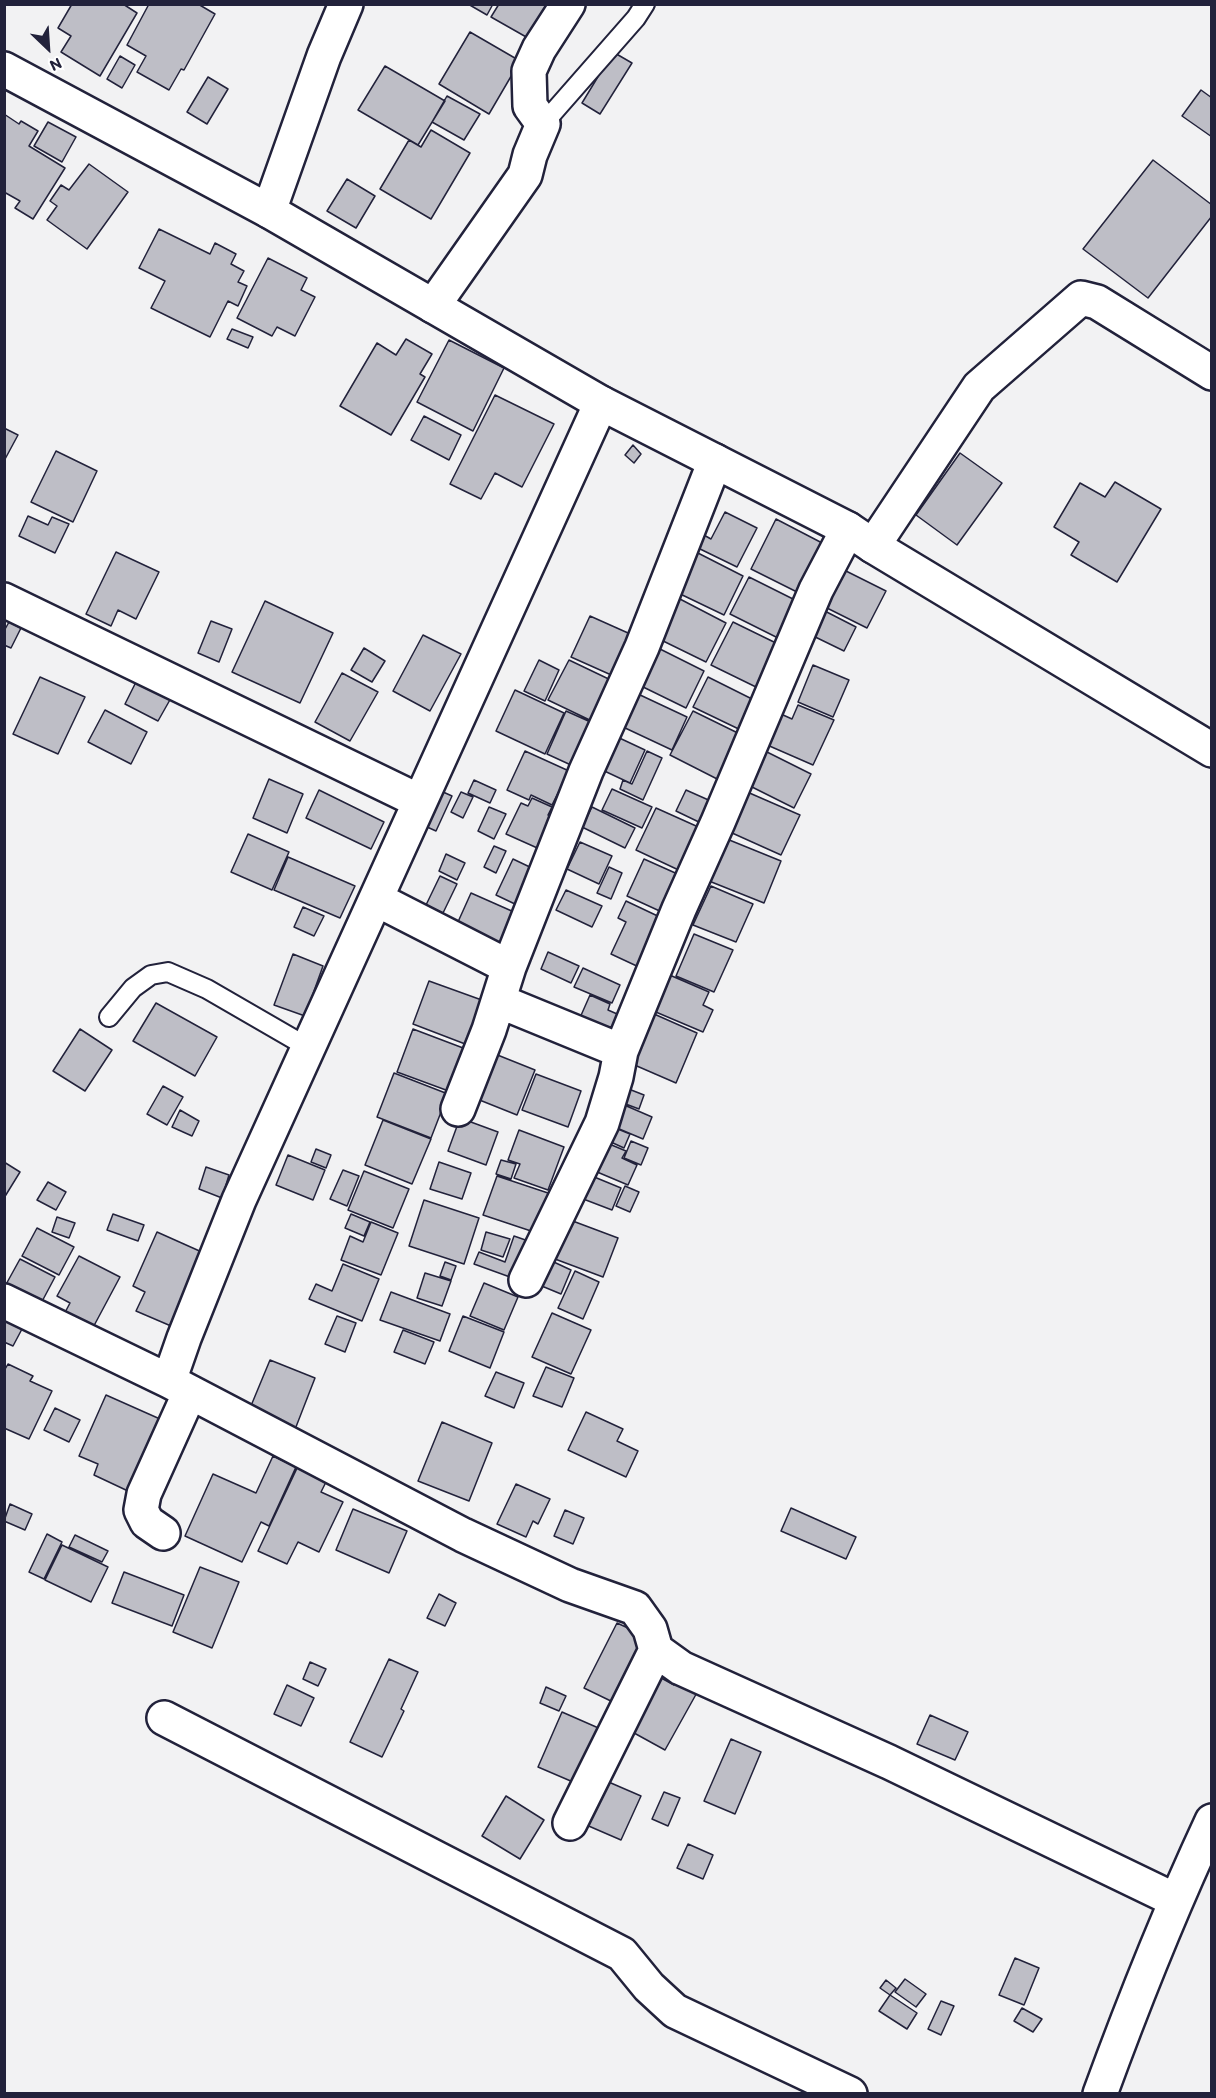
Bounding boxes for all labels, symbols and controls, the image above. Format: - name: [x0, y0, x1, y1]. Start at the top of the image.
- north arrow: [18, 18, 78, 78]
- text: N: [47, 54, 65, 76]

